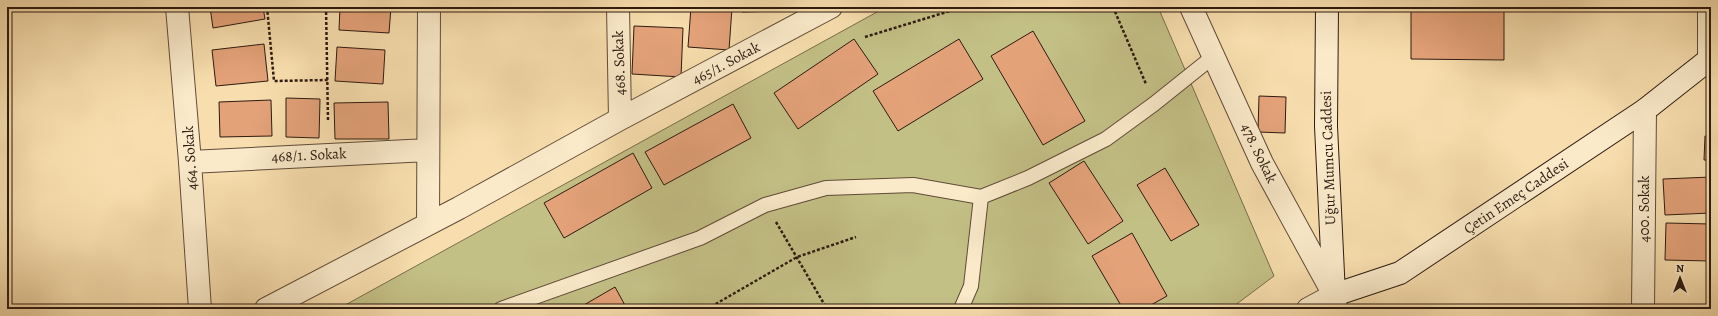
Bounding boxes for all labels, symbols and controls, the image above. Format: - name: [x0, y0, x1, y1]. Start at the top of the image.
- street label: 468. Sokak: [608, 30, 630, 96]
- street label: 465/1. Sokak: [689, 36, 764, 89]
- street label: Uğur Mumcu Caddesi: [1316, 90, 1340, 226]
- street label: 478. Sokak: [1236, 120, 1282, 187]
- street label: 464. Sokak: [178, 125, 202, 191]
- street label: 468/1. Sokak: [271, 143, 348, 167]
- street label: Çetin Emeç Caddesi: [1460, 153, 1572, 239]
- street label: 400. Sokak: [1634, 175, 1654, 242]
- north arrow: [1660, 258, 1700, 298]
- text: N: [1676, 261, 1684, 276]

